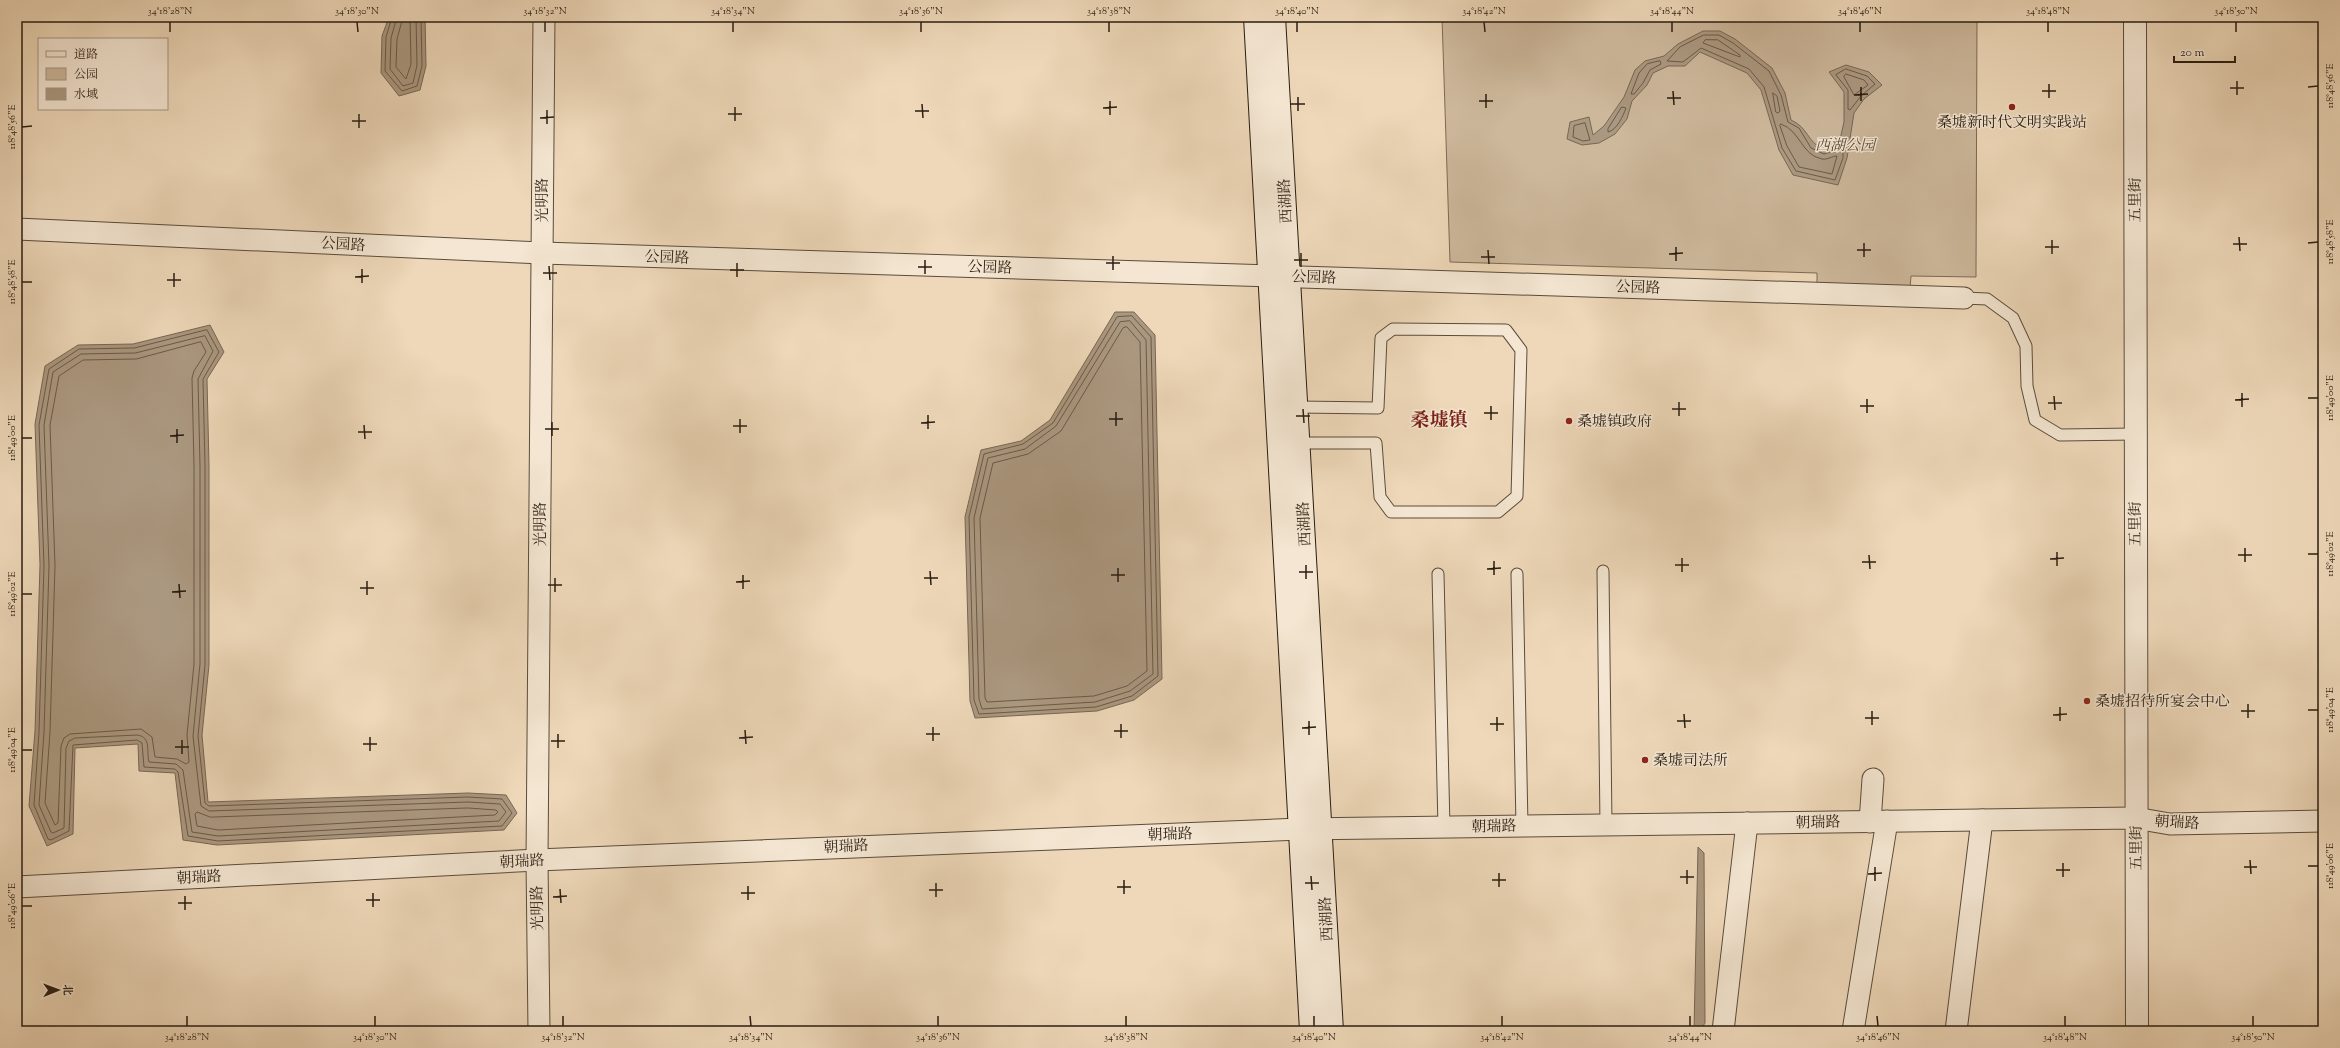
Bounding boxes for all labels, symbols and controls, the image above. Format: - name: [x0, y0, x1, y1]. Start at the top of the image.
- text: 34°18'28"N: [148, 4, 192, 19]
- text: 34°18'30"N: [335, 4, 379, 19]
- text: 34°18'32"N: [523, 4, 567, 19]
- text: 34°18'34"N: [711, 4, 755, 19]
- text: 34°18'36"N: [899, 4, 943, 19]
- text: 34°18'38"N: [1087, 4, 1131, 19]
- text: 34°18'40"N: [1275, 4, 1319, 19]
- text: 34°18'42"N: [1462, 4, 1506, 19]
- text: 34°18'44"N: [1650, 4, 1694, 19]
- text: 34°18'46"N: [1838, 4, 1882, 19]
- text: 34°18'48"N: [2026, 4, 2070, 19]
- text: 34°18'50"N: [2214, 4, 2258, 19]
- legend: [38, 38, 168, 110]
- scale bar: [2174, 38, 2235, 64]
- text: 20 m: [2180, 44, 2205, 62]
- text: 道路: [74, 46, 98, 64]
- text: 118°48'56"E: [2323, 63, 2338, 109]
- text: 公园: [74, 66, 98, 84]
- text: 水域: [74, 86, 98, 104]
- marker: 桑墟新时代文明实践站: [2007, 102, 2017, 112]
- text: 118°48'56"E: [5, 104, 20, 150]
- place label: 桑墟新时代文明实践站: [1937, 113, 2087, 134]
- park label: 西湖公园: [1815, 136, 1877, 157]
- street label: 光明路: [533, 177, 554, 223]
- street label: 五里街: [2126, 177, 2147, 223]
- street label: 西湖路: [1275, 178, 1298, 224]
- text: 118°48'58"E: [2323, 219, 2338, 265]
- street label: 公园路: [320, 234, 366, 257]
- street label: 公园路: [644, 247, 690, 270]
- street label: 公园路: [967, 257, 1013, 280]
- text: 118°48'58"E: [5, 259, 20, 305]
- street label: 公园路: [1291, 267, 1337, 290]
- street label: 公园路: [1615, 277, 1661, 300]
- text: 118°49'00"E: [2323, 375, 2338, 421]
- district label: 桑墟镇: [1410, 408, 1468, 435]
- place label: 桑墟镇政府: [1577, 412, 1652, 433]
- text: 118°49'00"E: [5, 415, 20, 461]
- marker: 桑墟镇政府: [1564, 416, 1574, 426]
- street label: 光明路: [531, 501, 552, 547]
- street label: 西湖路: [1294, 501, 1317, 547]
- street label: 五里街: [2126, 501, 2147, 547]
- text: 118°49'02"E: [2323, 531, 2338, 577]
- text: 118°49'02"E: [5, 571, 20, 617]
- text: 118°49'04"E: [2323, 687, 2338, 733]
- place label: 桑墟招待所宴会中心: [2095, 692, 2230, 713]
- marker: 桑墟招待所宴会中心: [2082, 696, 2092, 706]
- text: 118°49'04"E: [5, 727, 20, 773]
- place label: 桑墟司法所: [1653, 751, 1728, 772]
- marker: 桑墟司法所: [1640, 755, 1650, 765]
- street label: 朝瑞路: [2154, 812, 2200, 835]
- street label: 朝瑞路: [1795, 813, 1841, 834]
- street label: 朝瑞路: [1471, 817, 1517, 838]
- street label: 朝瑞路: [1147, 824, 1193, 847]
- street label: 五里街: [2127, 825, 2148, 871]
- street label: 朝瑞路: [823, 836, 869, 859]
- text: 118°49'06"E: [2323, 843, 2338, 889]
- street label: 朝瑞路: [499, 851, 545, 874]
- street label: 朝瑞路: [176, 867, 222, 890]
- text: 118°49'06"E: [5, 883, 20, 929]
- street label: 光明路: [528, 885, 549, 931]
- street label: 西湖路: [1316, 896, 1339, 942]
- north arrow: [38, 970, 78, 1010]
- text: 北: [59, 984, 75, 995]
- text: 34°18'28"N: [165, 1030, 209, 1045]
- text: 34°18'30"N: [353, 1030, 397, 1045]
- text: 34°18'32"N: [541, 1030, 585, 1045]
- text: 34°18'34"N: [729, 1030, 773, 1045]
- text: 34°18'36"N: [916, 1030, 960, 1045]
- text: 34°18'38"N: [1104, 1030, 1148, 1045]
- text: 34°18'40"N: [1292, 1030, 1336, 1045]
- text: 34°18'42"N: [1480, 1030, 1524, 1045]
- text: 34°18'44"N: [1668, 1030, 1712, 1045]
- text: 34°18'46"N: [1856, 1030, 1900, 1045]
- text: 34°18'48"N: [2043, 1030, 2087, 1045]
- text: 34°18'50"N: [2231, 1030, 2275, 1045]

